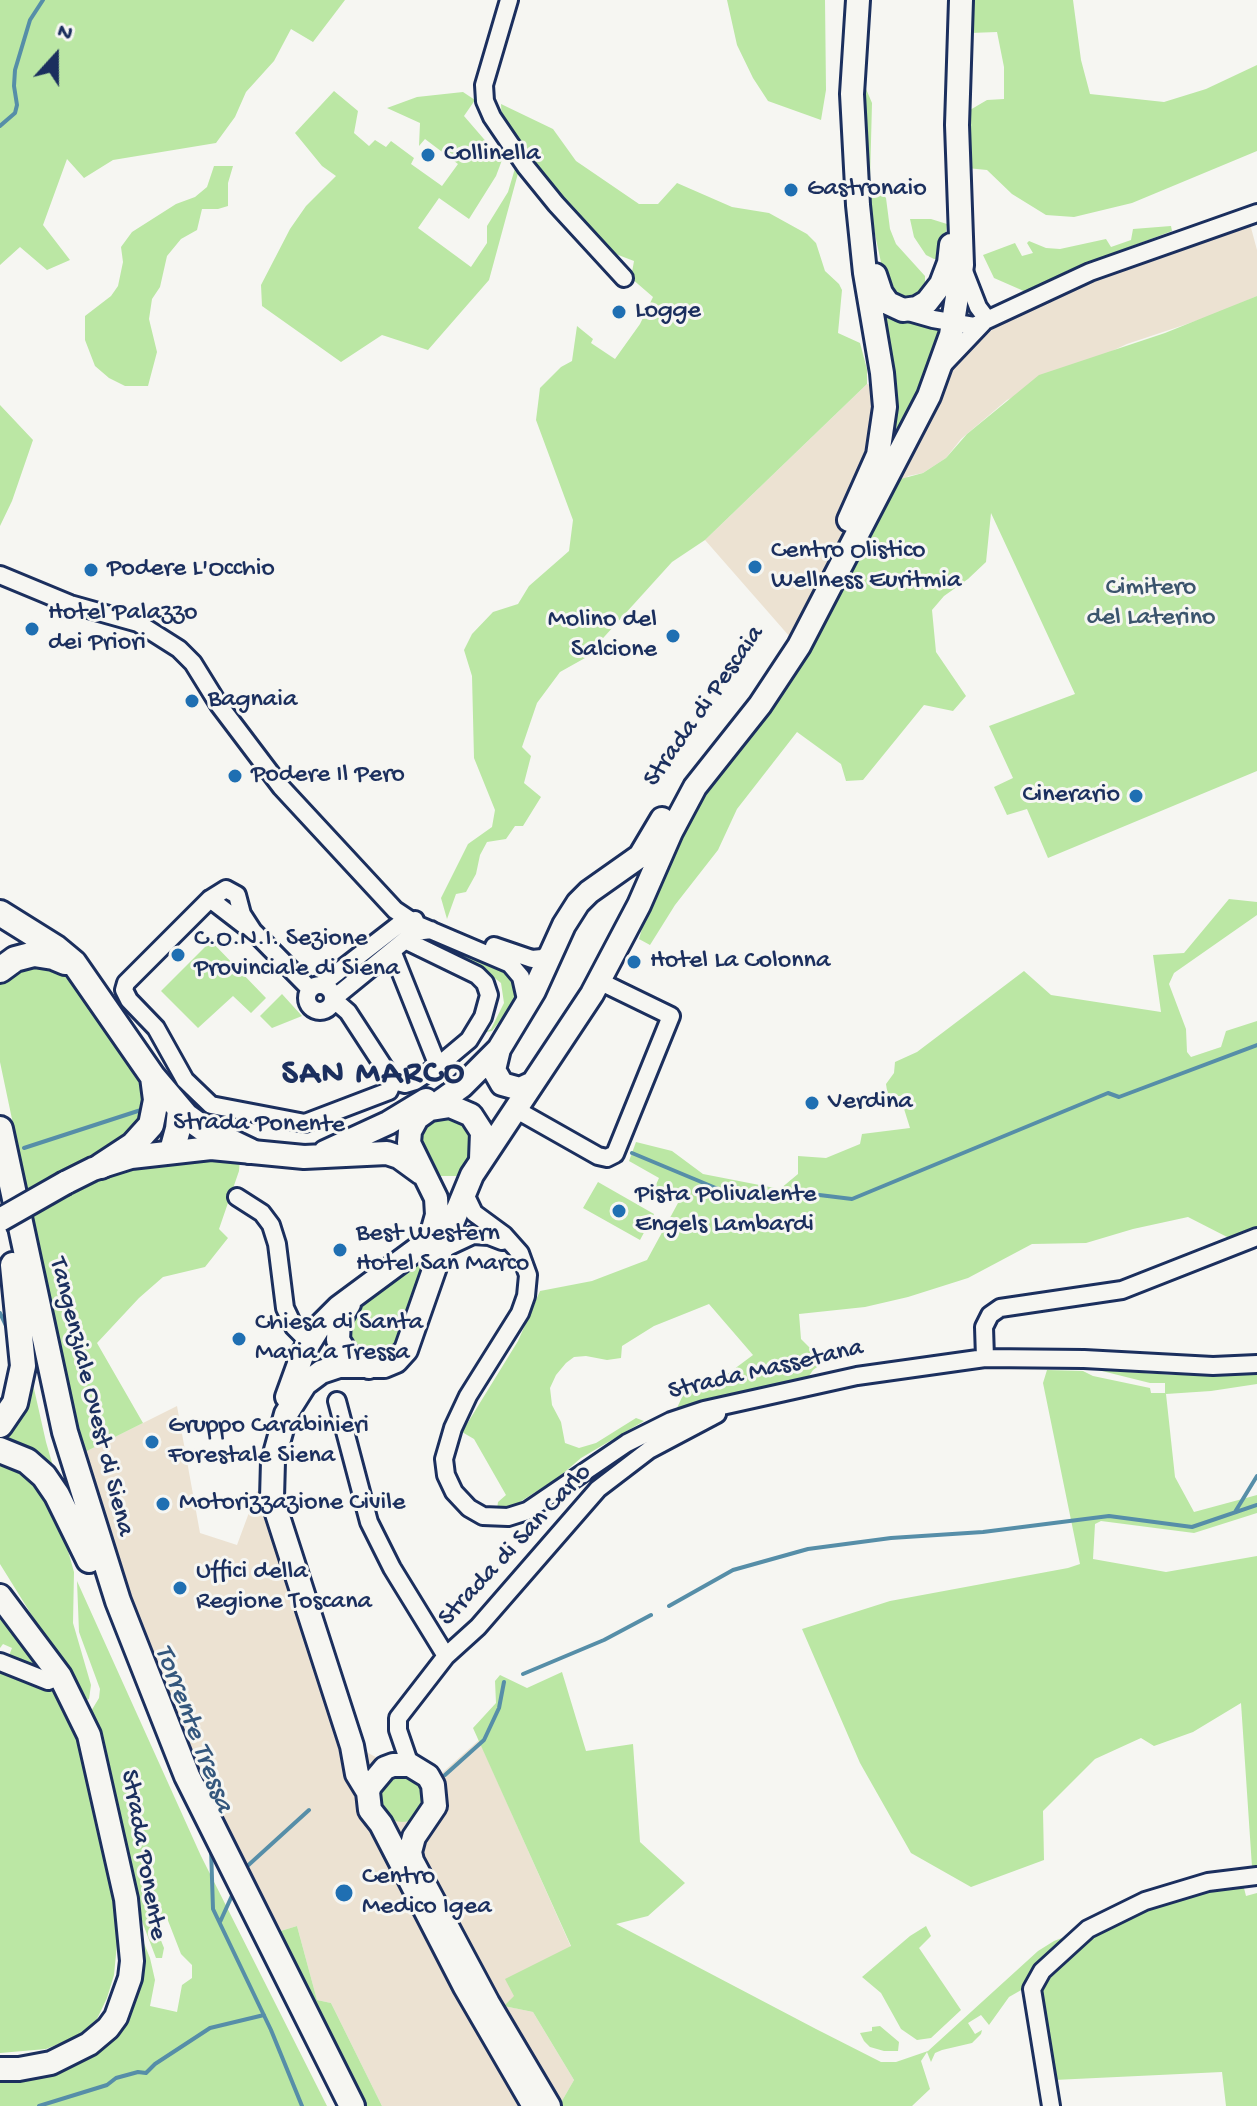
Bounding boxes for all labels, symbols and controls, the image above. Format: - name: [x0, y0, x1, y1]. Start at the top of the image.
- north arrow: [16, 16, 96, 96]
- text: N: [53, 19, 76, 48]
- place label: Collinella: [444, 139, 540, 171]
- marker: Collinella: [419, 146, 437, 164]
- place label: Gastronaio: [807, 174, 927, 206]
- marker: Gastronaio: [782, 181, 800, 199]
- place label: Logge: [635, 296, 701, 328]
- marker: Logge: [610, 303, 628, 321]
- place label: Centro Olistico Wellness Euritmia: [771, 536, 961, 598]
- place label: Podere L'Occhio: [107, 554, 275, 586]
- marker: Centro Olistico Wellness Euritmia: [746, 558, 764, 576]
- marker: Podere L'Occhio: [82, 561, 100, 579]
- park label: Cimitero del Laterino: [1086, 573, 1216, 634]
- place label: Hotel Palazzo dei Priori: [48, 598, 198, 660]
- place label: Molino del Salcione: [548, 605, 657, 666]
- marker: Hotel Palazzo dei Priori: [23, 620, 41, 638]
- street label: Strada di Pescaia: [638, 620, 772, 794]
- marker: Molino del Salcione: [664, 627, 682, 645]
- place label: Bagnaia: [208, 685, 297, 717]
- marker: Bagnaia: [183, 692, 201, 710]
- place label: Podere Il Pero: [251, 760, 405, 792]
- marker: Podere Il Pero: [226, 767, 244, 785]
- place label: Cinerario: [1023, 780, 1120, 812]
- marker: Cinerario: [1127, 787, 1145, 805]
- place label: C.O.N.I. Sezione Provinciale di Siena: [194, 924, 400, 986]
- marker: C.O.N.I. Sezione Provinciale di Siena: [169, 946, 187, 964]
- place label: Hotel La Colonna: [650, 946, 830, 978]
- marker: Hotel La Colonna: [625, 953, 643, 971]
- district label: SAN MARCO: [282, 1056, 466, 1096]
- place label: Verdina: [828, 1087, 913, 1119]
- marker: Verdina: [803, 1094, 821, 1112]
- street label: Strada Ponente: [173, 1108, 345, 1142]
- place label: Pista Polivalente Engels Lambardi: [635, 1180, 816, 1242]
- marker: Pista Polivalente Engels Lambardi: [610, 1202, 628, 1220]
- place label: Best Western Hotel San Marco: [356, 1219, 529, 1280]
- marker: Best Western Hotel San Marco: [331, 1241, 349, 1259]
- street label: Tangenziale Ovest di Siena: [40, 1254, 140, 1540]
- place label: Chiesa di Santa Maria a Tressa: [255, 1308, 423, 1370]
- marker: Chiesa di Santa Maria a Tressa: [230, 1330, 248, 1348]
- street label: Strada Massetana: [666, 1333, 866, 1409]
- place label: Gruppo Carabinieri Forestale Siena: [168, 1411, 369, 1472]
- marker: Gruppo Carabinieri Forestale Siena: [143, 1433, 161, 1451]
- street label: Strada di San Carlo: [433, 1458, 599, 1634]
- place label: Motorizzazione Civile: [179, 1488, 405, 1520]
- marker: Motorizzazione Civile: [154, 1495, 172, 1513]
- place label: Uffici della Regione Toscana: [196, 1557, 372, 1618]
- marker: Uffici della Regione Toscana: [171, 1579, 189, 1597]
- water label: Torrente Tressa: [145, 1640, 239, 1818]
- street label: Strada Ponente: [112, 1768, 172, 1942]
- place label: Centro Medico Igea: [362, 1862, 492, 1924]
- marker: Centro Medico Igea: [333, 1882, 355, 1904]

